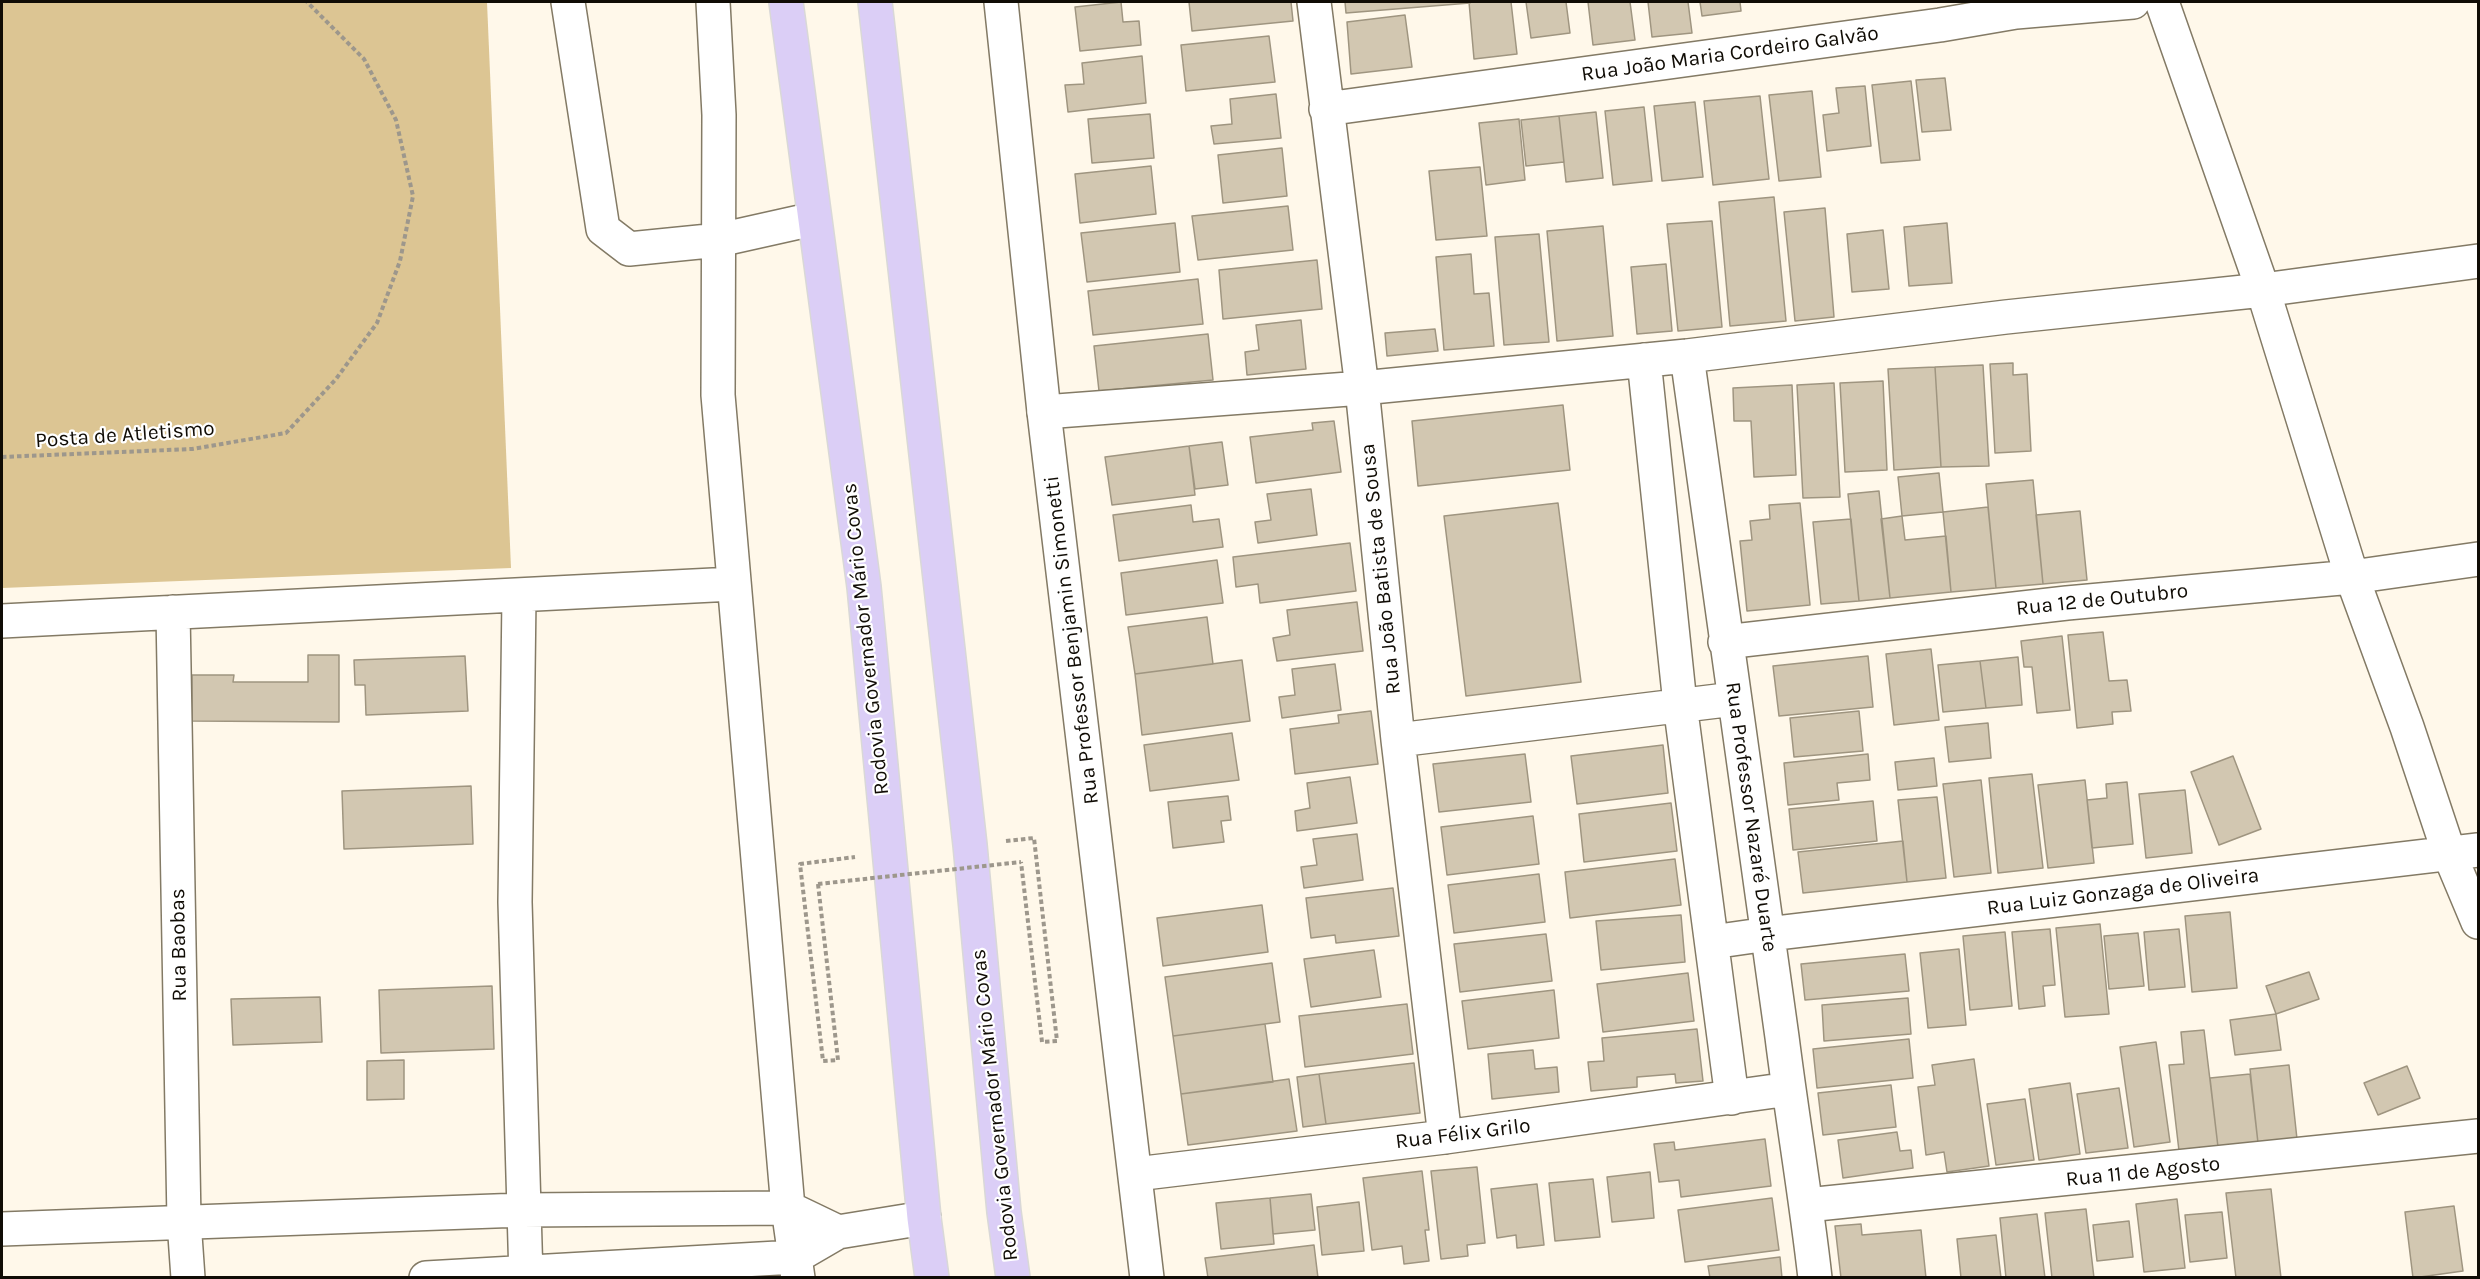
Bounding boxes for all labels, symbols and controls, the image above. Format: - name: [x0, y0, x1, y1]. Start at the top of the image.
- street label: Rua João Maria Cordeiro Galvão: [1580, 21, 1880, 87]
- street label: Posta de Atletismo: [34, 416, 216, 454]
- street label: Rua João Batista de Sousa: [1355, 442, 1407, 696]
- street label: Rua Professor Benjamin Simonetti: [1039, 474, 1105, 806]
- street label: Rodovia Governador Mário Covas: [837, 482, 895, 796]
- street label: Rua 12 de Outubro: [2015, 578, 2189, 622]
- street label: Rua Professor Nazaré Duarte: [1720, 681, 1782, 953]
- street label: Rua Luiz Gonzaga de Oliveira: [1985, 863, 2261, 921]
- street label: Rua Baobas: [165, 888, 193, 1002]
- street label: Rodovia Governador Mário Covas: [966, 948, 1024, 1262]
- street label: Rua Félix Grilo: [1394, 1113, 1532, 1155]
- street label: Rua 11 de Agosto: [2065, 1151, 2221, 1193]

